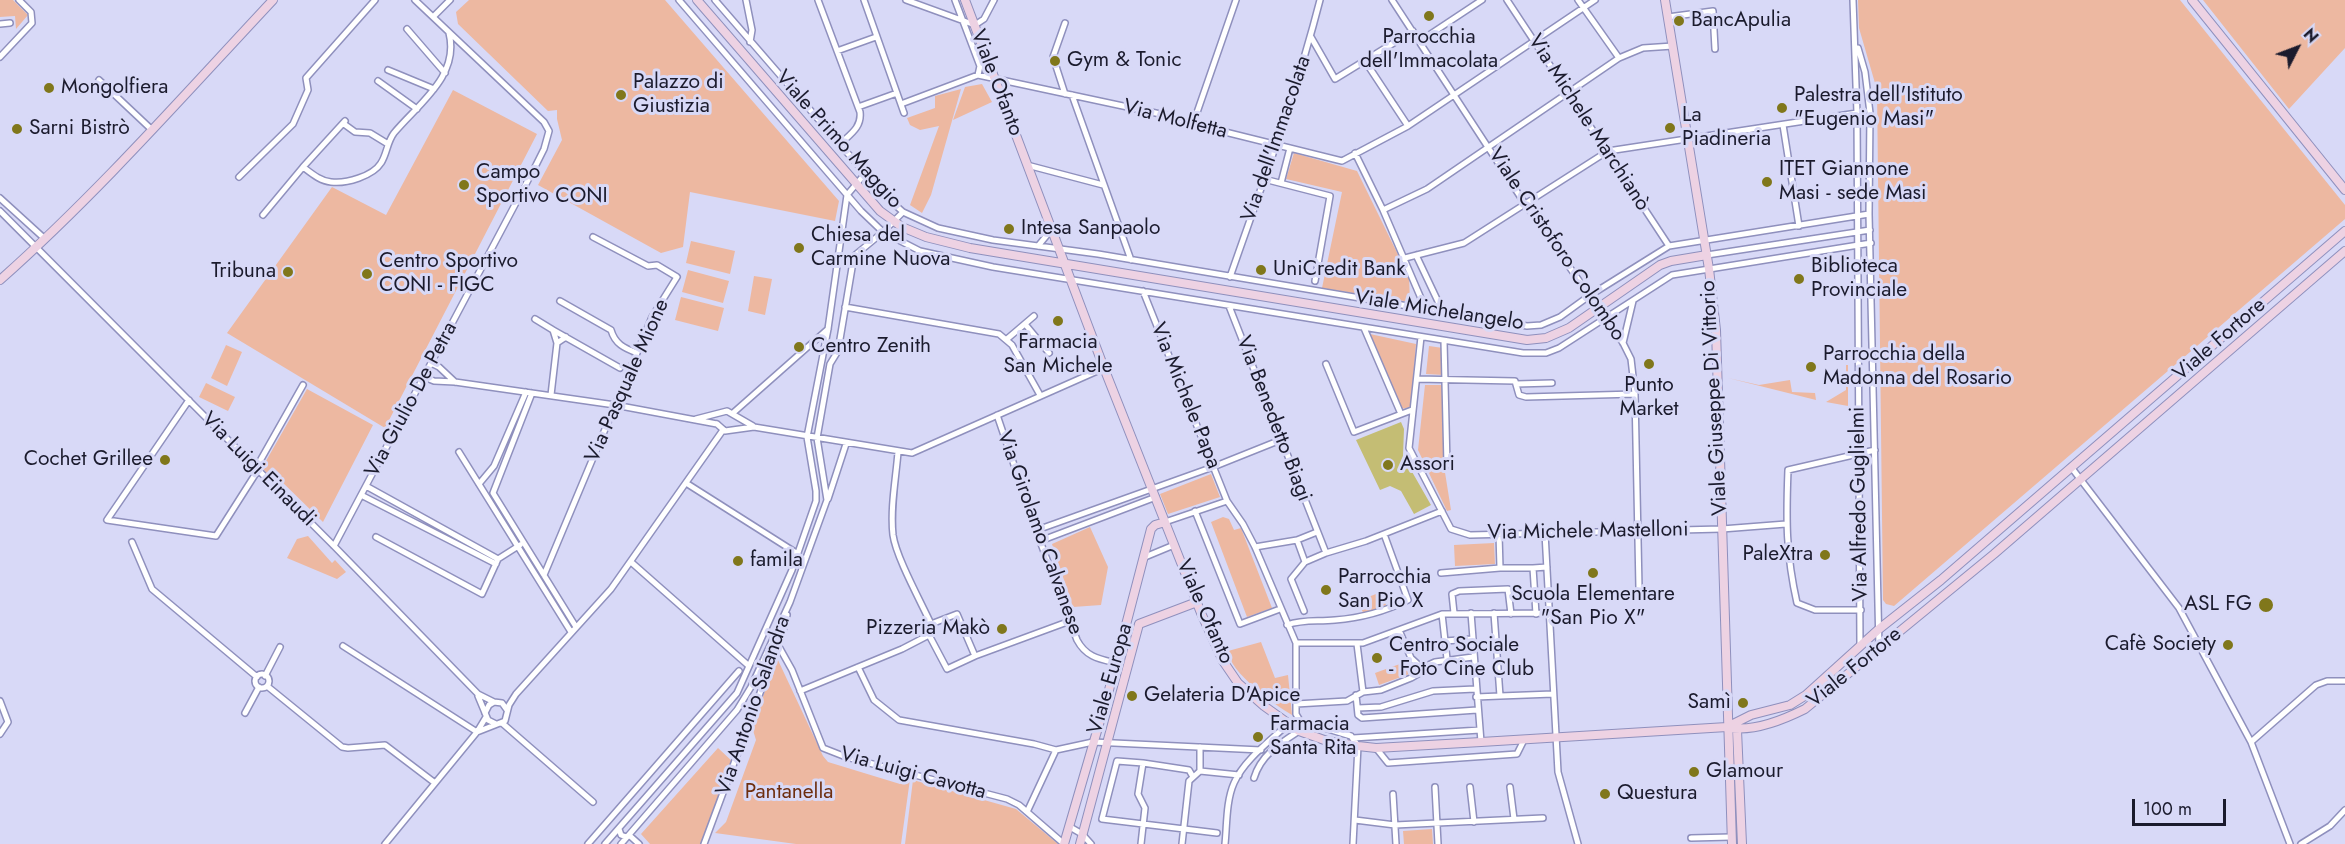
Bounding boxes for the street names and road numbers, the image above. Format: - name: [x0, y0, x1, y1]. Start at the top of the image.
- street label: Viale Ofanto: [964, 26, 1028, 140]
- street label: Via Michele Marchianò: [1522, 30, 1654, 216]
- street label: Via dell'Immacolata: [1237, 53, 1317, 225]
- street label: Viale Primo Maggio: [769, 66, 907, 214]
- street label: Via Molfetta: [1121, 95, 1229, 145]
- street label: Viale Cristoforo Colombo: [1482, 144, 1630, 346]
- street label: Viale Giuseppe Di Vittorio: [1696, 280, 1734, 516]
- street label: Viale Michelangelo: [1353, 285, 1525, 337]
- street label: Viale Fortore: [2169, 293, 2271, 387]
- street label: Via Pasquale Mione: [581, 295, 675, 467]
- street label: Via Giulio De Petra: [361, 318, 463, 482]
- street label: Via Michele Papa: [1144, 319, 1226, 473]
- street label: Via Benedetto Biagi: [1230, 333, 1316, 505]
- street label: Via Alfredo Guglielmi: [1846, 406, 1874, 602]
- street label: Via Luigi Einaudi: [196, 408, 320, 532]
- street label: Via Girolamo Calvanese: [990, 428, 1088, 638]
- street label: Via Michele Mastelloni: [1487, 518, 1689, 546]
- street label: Viale Ofanto: [1170, 556, 1238, 668]
- street label: Via Antonio Salandra: [711, 613, 797, 799]
- street label: Viale Europa: [1083, 621, 1139, 737]
- street label: Viale Fortore: [1803, 622, 1907, 714]
- street label: Via Luigi Cavotta: [837, 742, 989, 806]

